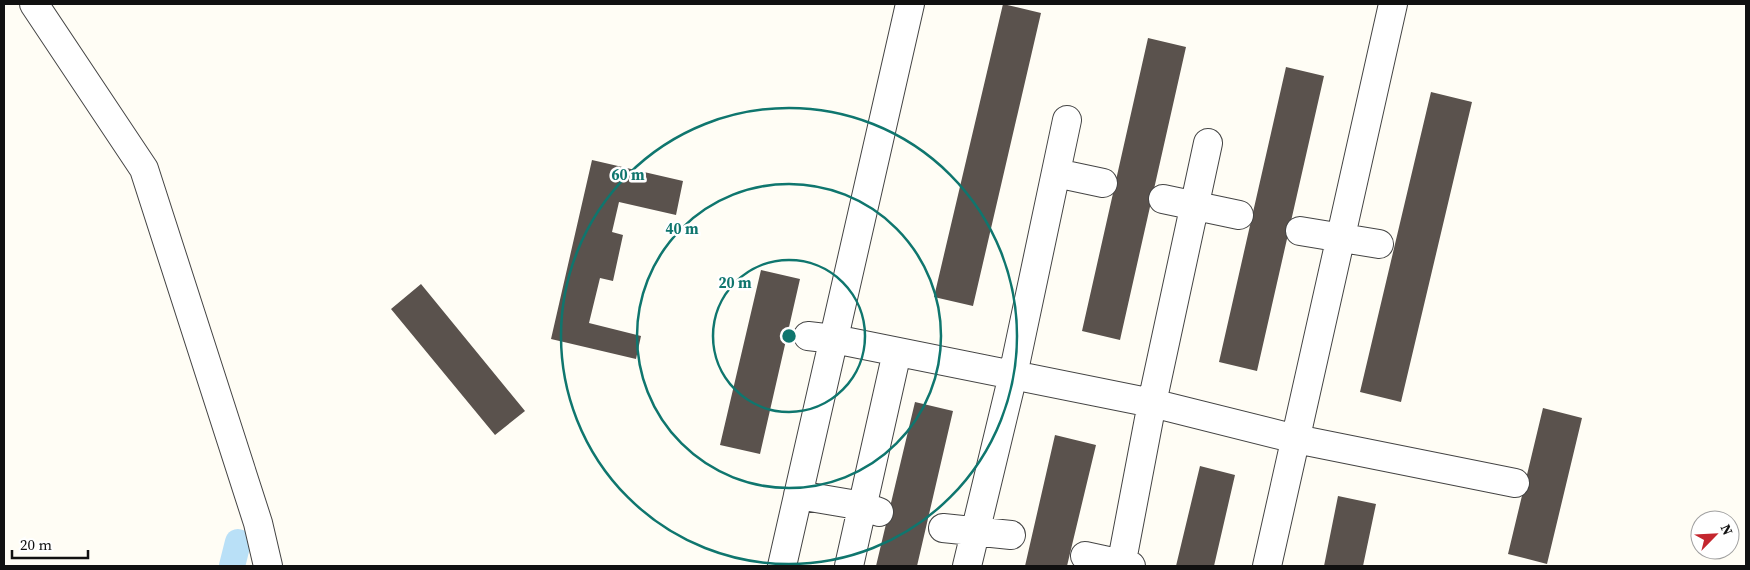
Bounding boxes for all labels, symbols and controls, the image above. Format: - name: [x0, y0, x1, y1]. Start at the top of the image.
- text: 60 m: [611, 164, 645, 185]
- text: 40 m: [665, 218, 699, 239]
- text: 20 m: [718, 272, 752, 293]
- centre of rings: [780, 327, 798, 345]
- north arrow: [1690, 510, 1740, 560]
- text: N: [1716, 521, 1738, 538]
- scale bar: [12, 528, 89, 560]
- text: 20 m: [20, 534, 52, 555]

